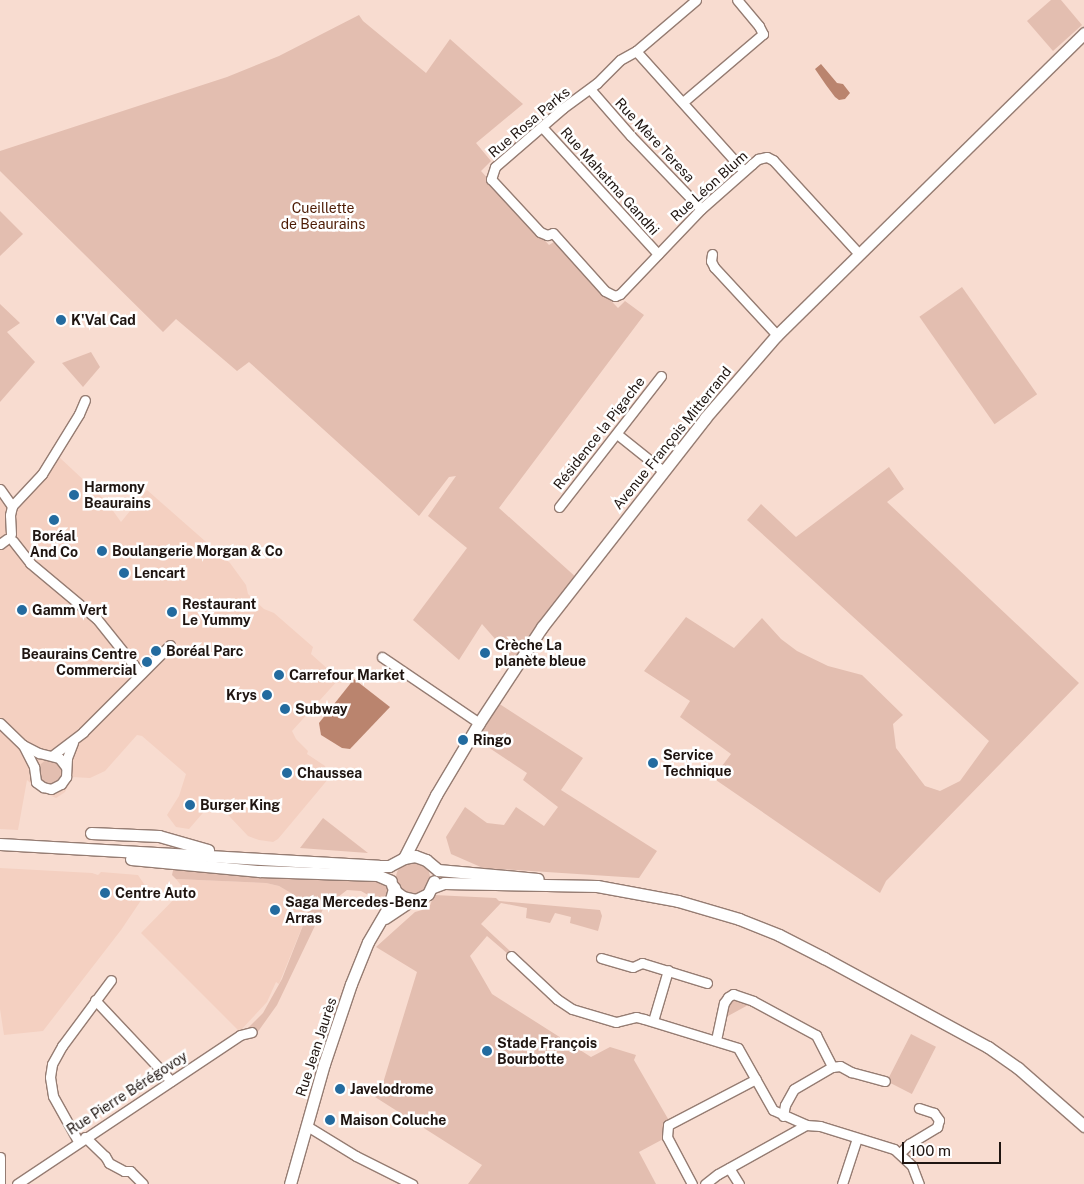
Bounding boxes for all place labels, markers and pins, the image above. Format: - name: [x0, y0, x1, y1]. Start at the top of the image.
- place label: K'Val Cad: [71, 312, 136, 328]
- marker: K'Val Cad: [55, 314, 67, 326]
- place label: Harmony Beaurains: [84, 479, 151, 512]
- marker: Harmony Beaurains: [68, 489, 80, 501]
- marker: Boréal And Co: [48, 514, 60, 526]
- place label: Boréal And Co: [30, 528, 78, 560]
- place label: Boulangerie Morgan & Co: [112, 543, 283, 559]
- marker: Boulangerie Morgan & Co: [96, 545, 108, 557]
- place label: Lencart: [134, 565, 185, 581]
- marker: Lencart: [118, 567, 130, 579]
- place label: Restaurant Le Yummy: [182, 596, 256, 628]
- place label: Gamm Vert: [32, 602, 107, 618]
- marker: Gamm Vert: [16, 604, 28, 616]
- marker: Restaurant Le Yummy: [166, 606, 178, 618]
- place label: Crèche La planète bleue: [495, 637, 586, 670]
- place label: Boréal Parc: [166, 643, 243, 659]
- marker: Boréal Parc: [150, 645, 162, 657]
- place label: Beaurains Centre Commercial: [21, 646, 137, 679]
- marker: Crèche La planète bleue: [479, 647, 491, 659]
- marker: Beaurains Centre Commercial: [141, 656, 153, 668]
- place label: Carrefour Market: [289, 667, 405, 683]
- marker: Carrefour Market: [273, 669, 285, 681]
- place label: Krys: [226, 687, 257, 703]
- marker: Krys: [261, 689, 273, 701]
- place label: Subway: [295, 701, 348, 717]
- marker: Subway: [279, 703, 291, 715]
- place label: Ringo: [473, 732, 511, 748]
- marker: Ringo: [457, 734, 469, 746]
- place label: Service Technique: [663, 747, 731, 780]
- marker: Service Technique: [647, 757, 659, 769]
- place label: Chaussea: [297, 765, 362, 781]
- marker: Chaussea: [281, 767, 293, 779]
- place label: Burger King: [200, 797, 280, 813]
- marker: Burger King: [184, 799, 196, 811]
- place label: Centre Auto: [115, 885, 196, 901]
- marker: Centre Auto: [99, 887, 111, 899]
- place label: Saga Mercedes-Benz Arras: [285, 894, 427, 926]
- marker: Saga Mercedes-Benz Arras: [269, 904, 281, 916]
- place label: Stade François Bourbotte: [497, 1035, 597, 1068]
- marker: Stade François Bourbotte: [481, 1045, 493, 1057]
- place label: Javelodrome: [350, 1081, 434, 1097]
- marker: Javelodrome: [334, 1083, 346, 1095]
- place label: Maison Coluche: [340, 1112, 446, 1128]
- marker: Maison Coluche: [324, 1114, 336, 1126]

